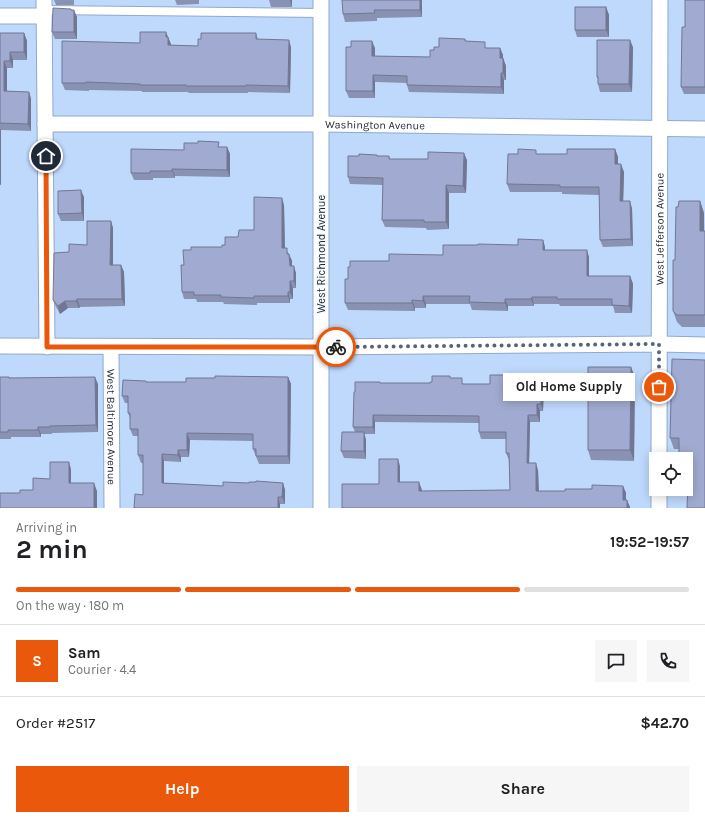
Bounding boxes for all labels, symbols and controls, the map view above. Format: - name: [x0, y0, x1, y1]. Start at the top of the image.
- street label: Washington Avenue: [325, 118, 425, 132]
- pin: [29, 139, 63, 173]
- icon: home: [35, 145, 57, 167]
- street label: West Jefferson Avenue: [653, 172, 666, 285]
- street label: West Richmond Avenue: [315, 195, 328, 313]
- courier: [316, 327, 356, 367]
- icon: bike: [325, 336, 347, 358]
- street label: West Baltimore Avenue: [105, 369, 118, 485]
- pin: [642, 370, 676, 404]
- callout: Old Home Supply: [503, 373, 635, 401]
- icon: bag: [648, 376, 670, 398]
- text: Old Home Supply: [516, 379, 622, 394]
- map controls: [649, 452, 693, 496]
- button: locate: [649, 452, 693, 496]
- text: Arriving in: [16, 520, 77, 535]
- text: 19:52–19:57: [610, 533, 689, 551]
- text: 2 min: [16, 534, 88, 565]
- text: On the way · 180 m: [16, 598, 124, 613]
- button: chat: [595, 640, 637, 682]
- button: phone: [647, 640, 689, 682]
- text: Sam: [68, 644, 101, 662]
- text: S: [32, 652, 42, 670]
- text: Courier · 4.4: [68, 662, 136, 677]
- text: Order #2517: [16, 714, 95, 732]
- text: $42.70: [640, 714, 689, 732]
- button: Help: [16, 766, 349, 812]
- button: Share: [357, 766, 689, 812]

